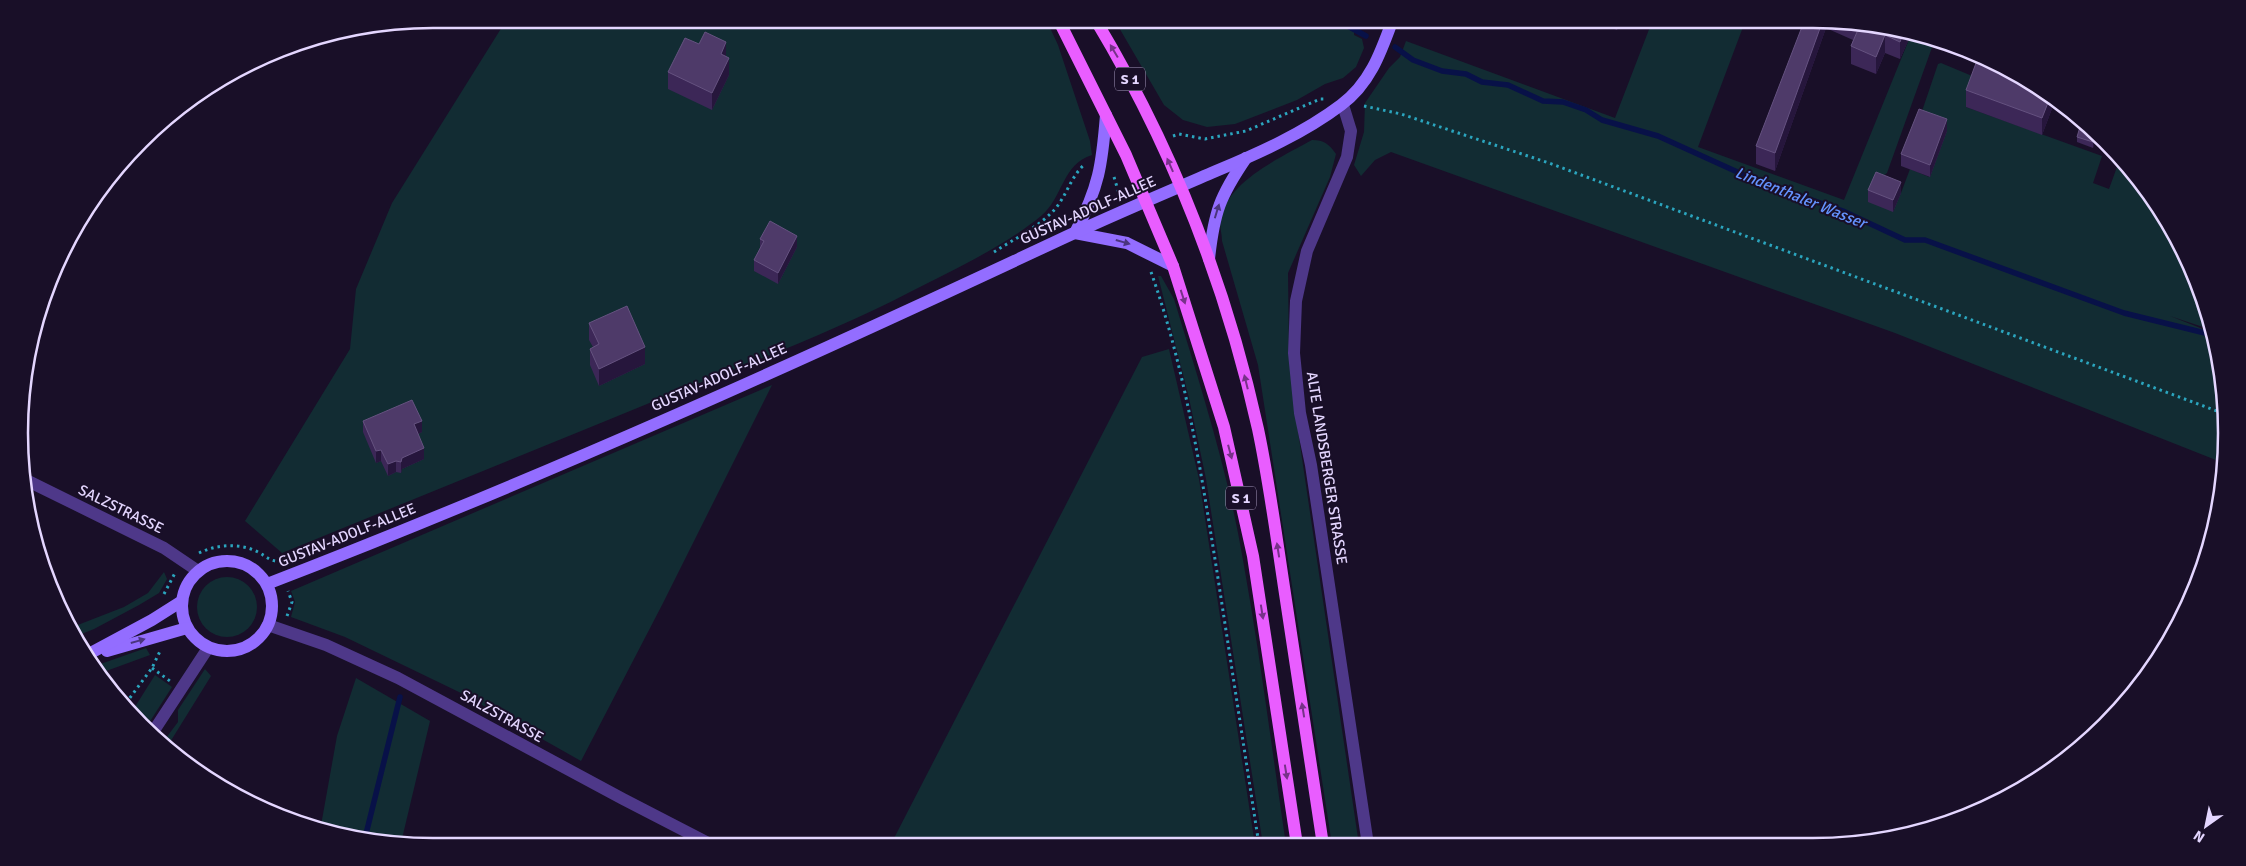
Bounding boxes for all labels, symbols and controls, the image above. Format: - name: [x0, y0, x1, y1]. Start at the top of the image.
- one-way arrow: [1110, 45, 1119, 58]
- road number: S 1: [1115, 68, 1145, 90]
- one-way arrow: [1166, 158, 1174, 172]
- water label: Lindenthaler Wasser: [1732, 162, 1871, 234]
- street label: GUSTAV-ADOLF-ALLEE: [1017, 172, 1159, 248]
- one-way arrow: [1213, 203, 1221, 218]
- one-way arrow: [1115, 239, 1130, 247]
- one-way arrow: [1180, 289, 1187, 304]
- street label: GUSTAV-ADOLF-ALLEE: [648, 339, 790, 415]
- street label: ALTE LANDSBERGER STRASSE: [1303, 370, 1351, 566]
- one-way arrow: [1242, 375, 1250, 390]
- one-way arrow: [1226, 445, 1234, 460]
- street label: SALZSTRASSE: [76, 481, 166, 537]
- road number: S 1: [1226, 486, 1256, 509]
- street label: GUSTAV-ADOLF-ALLEE: [276, 499, 418, 571]
- one-way arrow: [1274, 541, 1282, 557]
- one-way arrow: [1258, 604, 1266, 620]
- one-way arrow: [131, 637, 146, 645]
- street label: SALZSTRASSE: [457, 686, 547, 746]
- one-way arrow: [1298, 702, 1306, 718]
- one-way arrow: [1283, 765, 1291, 781]
- north arrow: [2181, 801, 2231, 851]
- text: N: [2190, 827, 2208, 846]

